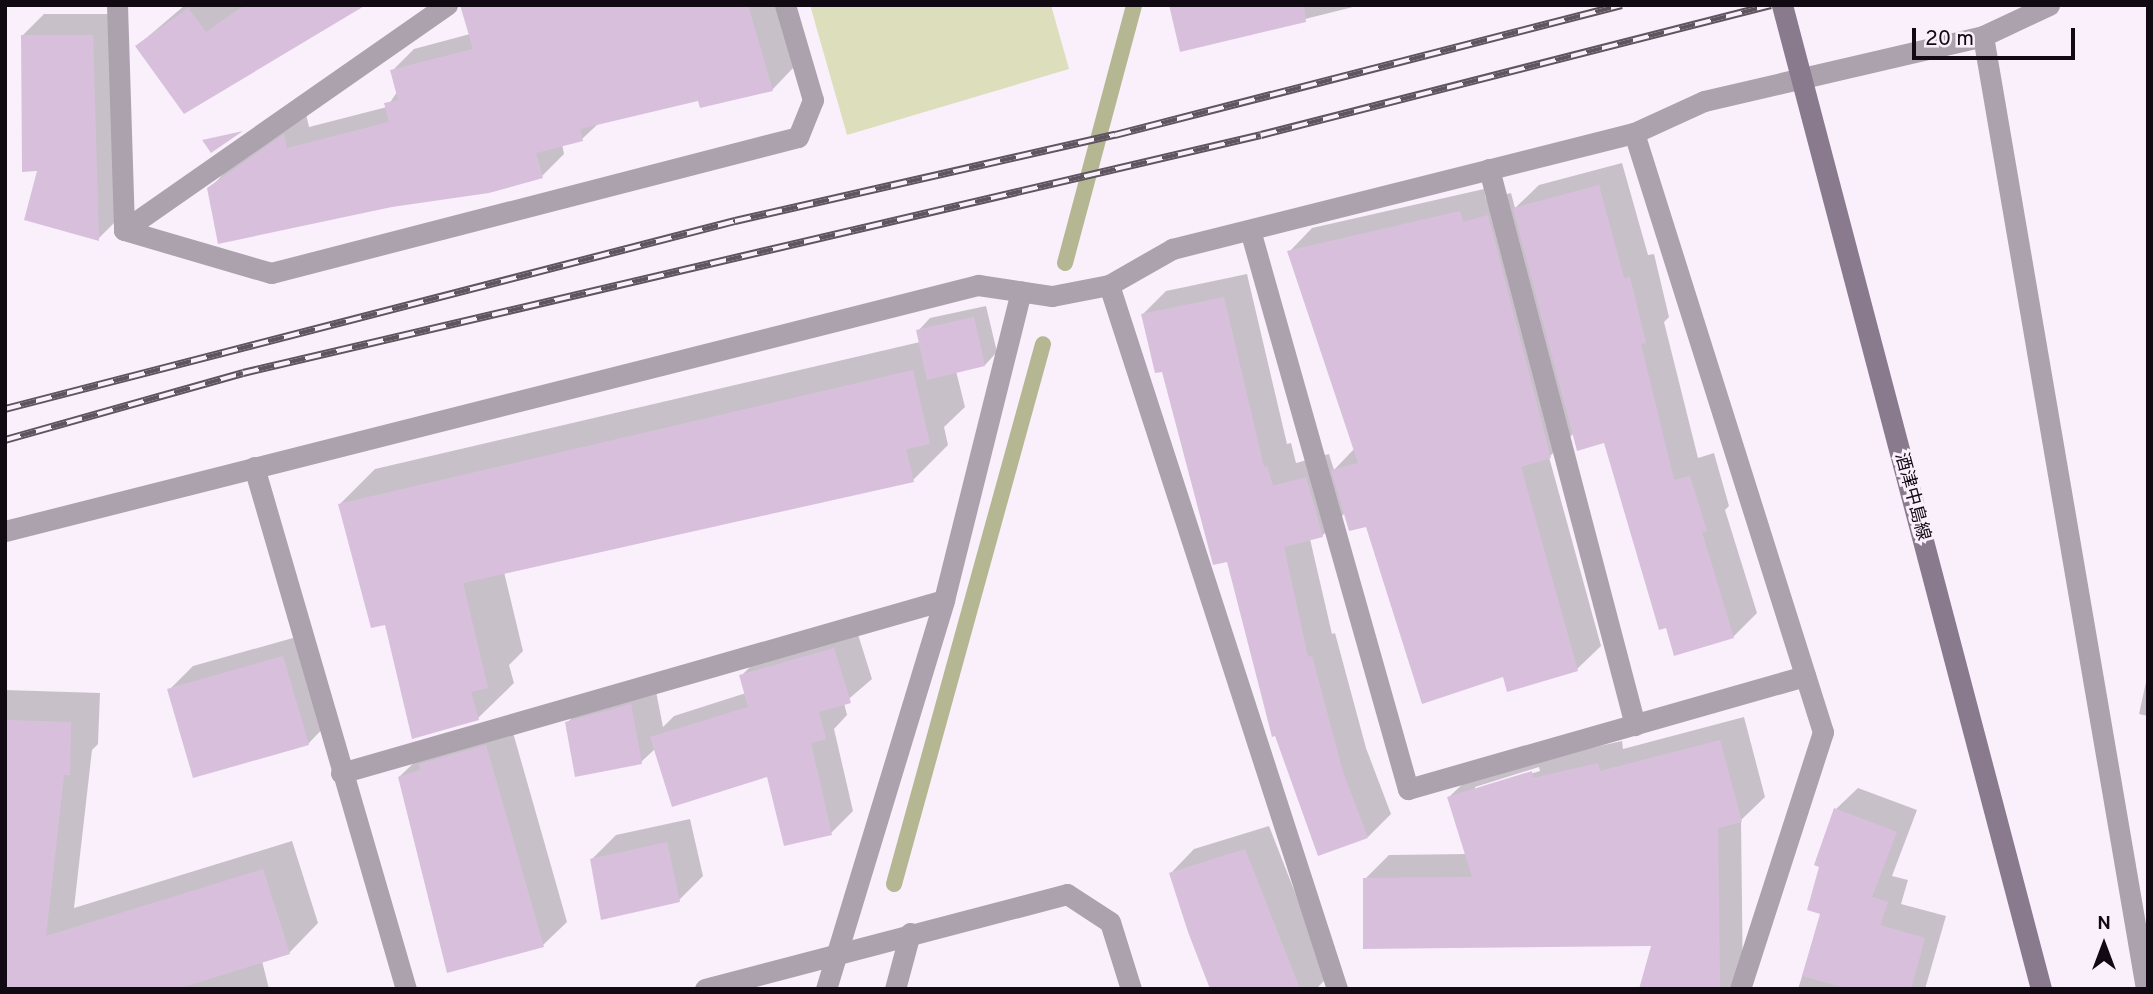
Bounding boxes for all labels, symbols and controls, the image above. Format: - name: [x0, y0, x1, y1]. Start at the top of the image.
- scale bar: [1915, 14, 2078, 58]
- text: 20 m: [1925, 26, 1974, 53]
- street label: 酒津中島線: [1889, 451, 1933, 543]
- north arrow: [2069, 910, 2139, 980]
- text: N: [2097, 912, 2111, 936]

